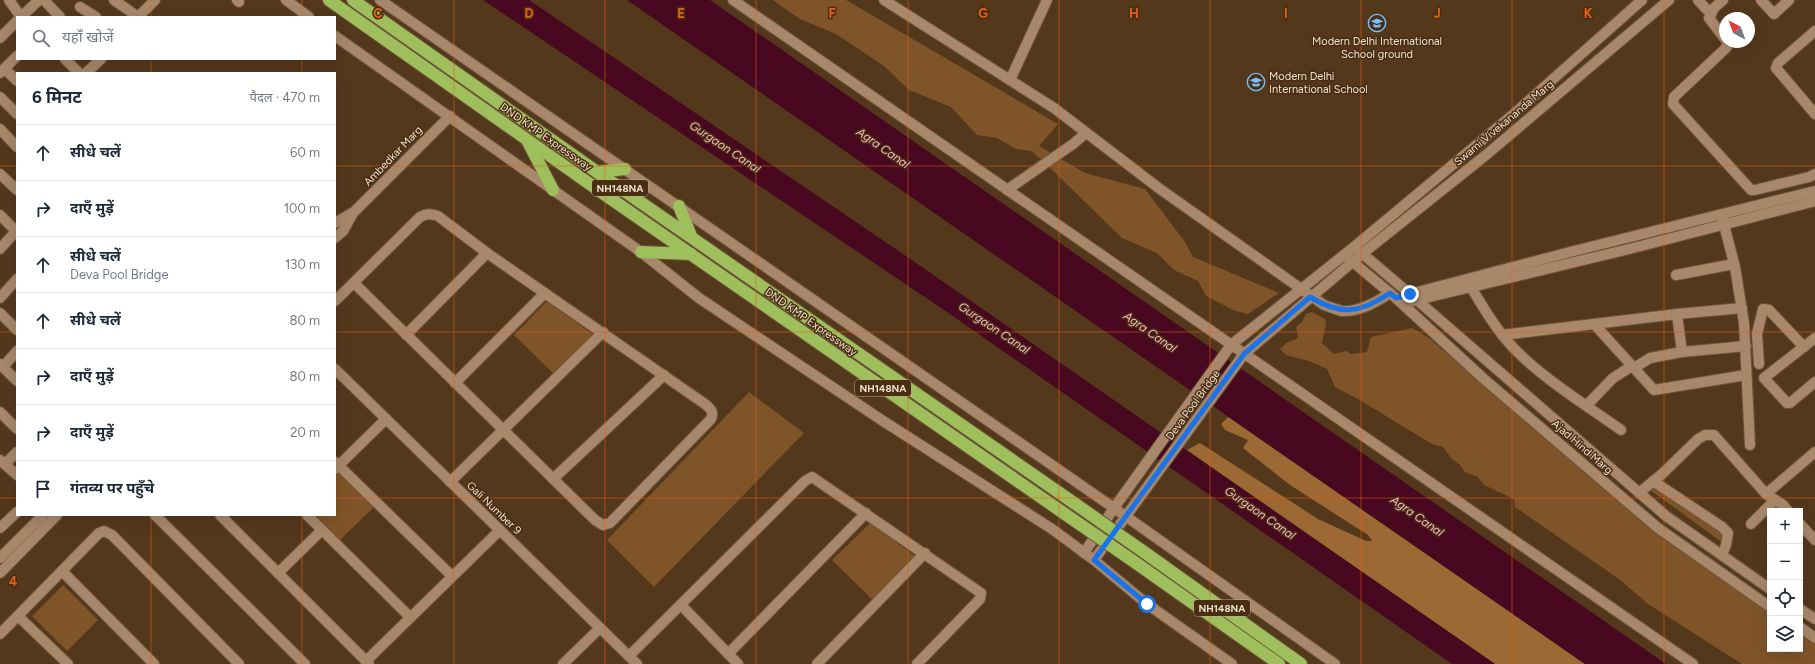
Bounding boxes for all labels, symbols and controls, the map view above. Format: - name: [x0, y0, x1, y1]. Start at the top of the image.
- text: C: [373, 6, 383, 21]
- text: D: [524, 6, 534, 21]
- text: E: [677, 6, 685, 21]
- text: F: [828, 6, 836, 21]
- text: G: [978, 6, 988, 21]
- text: H: [1129, 6, 1139, 21]
- text: I: [1284, 6, 1288, 21]
- text: J: [1433, 6, 1441, 21]
- text: K: [1584, 6, 1593, 21]
- north arrow: [1719, 12, 1755, 48]
- school or university icon: Modern Delhi International School ground: [1367, 13, 1387, 33]
- search box: [16, 16, 336, 60]
- icon: search: [30, 27, 52, 49]
- text: यहाँ खोजें: [62, 28, 114, 46]
- place label: Modern Delhi International School ground: [1312, 35, 1442, 61]
- place label: Modern Delhi International School: [1269, 70, 1368, 96]
- school or university icon: Modern Delhi International School: [1246, 72, 1266, 92]
- street label: Swami Vivekananda Marg: [1452, 78, 1556, 168]
- text: 6 मिनट: [32, 87, 82, 107]
- text: पैदल · 470 m: [250, 90, 320, 105]
- street label: DND KMP Expressway: [497, 100, 595, 174]
- water label: Gurgaon Canal: [687, 118, 763, 176]
- street label: Ambedkar Marg: [361, 123, 425, 189]
- water label: Agra Canal: [853, 124, 912, 172]
- icon: ahead: [32, 142, 54, 164]
- text: सीधे चलें: [70, 143, 121, 161]
- text: 60 m: [290, 145, 320, 160]
- road number: NH148NA: [592, 180, 648, 196]
- icon: right: [32, 198, 54, 220]
- text: दाएँ मुड़ें: [70, 199, 114, 217]
- text: 100 m: [284, 201, 320, 216]
- text: सीधे चलें: [70, 247, 121, 265]
- icon: ahead: [32, 254, 54, 276]
- text: 130 m: [285, 257, 320, 272]
- text: Deva Pool Bridge: [70, 267, 169, 282]
- street label: DND KMP Expressway: [762, 285, 860, 359]
- route end: [1401, 285, 1419, 303]
- water label: Gurgaon Canal: [956, 299, 1032, 357]
- water label: Agra Canal: [1120, 308, 1179, 356]
- icon: ahead: [32, 310, 54, 332]
- text: सीधे चलें: [70, 311, 121, 329]
- text: 80 m: [289, 313, 320, 328]
- icon: right: [32, 366, 54, 388]
- text: दाएँ मुड़ें: [70, 367, 114, 385]
- street label: Deva Pool Bridge: [1163, 367, 1223, 443]
- text: 80 m: [289, 369, 320, 384]
- road number: NH148NA: [855, 380, 911, 396]
- street label: Ajad Hind Marg: [1549, 417, 1615, 477]
- icon: right: [32, 422, 54, 444]
- text: दाएँ मुड़ें: [70, 423, 114, 441]
- text: 20 m: [290, 425, 320, 440]
- icon: arrive: [32, 478, 54, 500]
- text: गंतव्य पर पहुँचे: [70, 479, 154, 497]
- street label: Gali Number 9: [464, 479, 524, 537]
- water label: Gurgaon Canal: [1222, 484, 1298, 543]
- water label: Agra Canal: [1387, 492, 1446, 540]
- map controls: [1767, 508, 1803, 652]
- button: +: [1767, 508, 1803, 544]
- button: −: [1767, 544, 1803, 580]
- text: 4: [9, 574, 17, 589]
- button: locate: [1767, 580, 1803, 616]
- route start: [1138, 595, 1156, 613]
- road number: NH148NA: [1194, 600, 1250, 616]
- button: layers: [1767, 616, 1803, 652]

